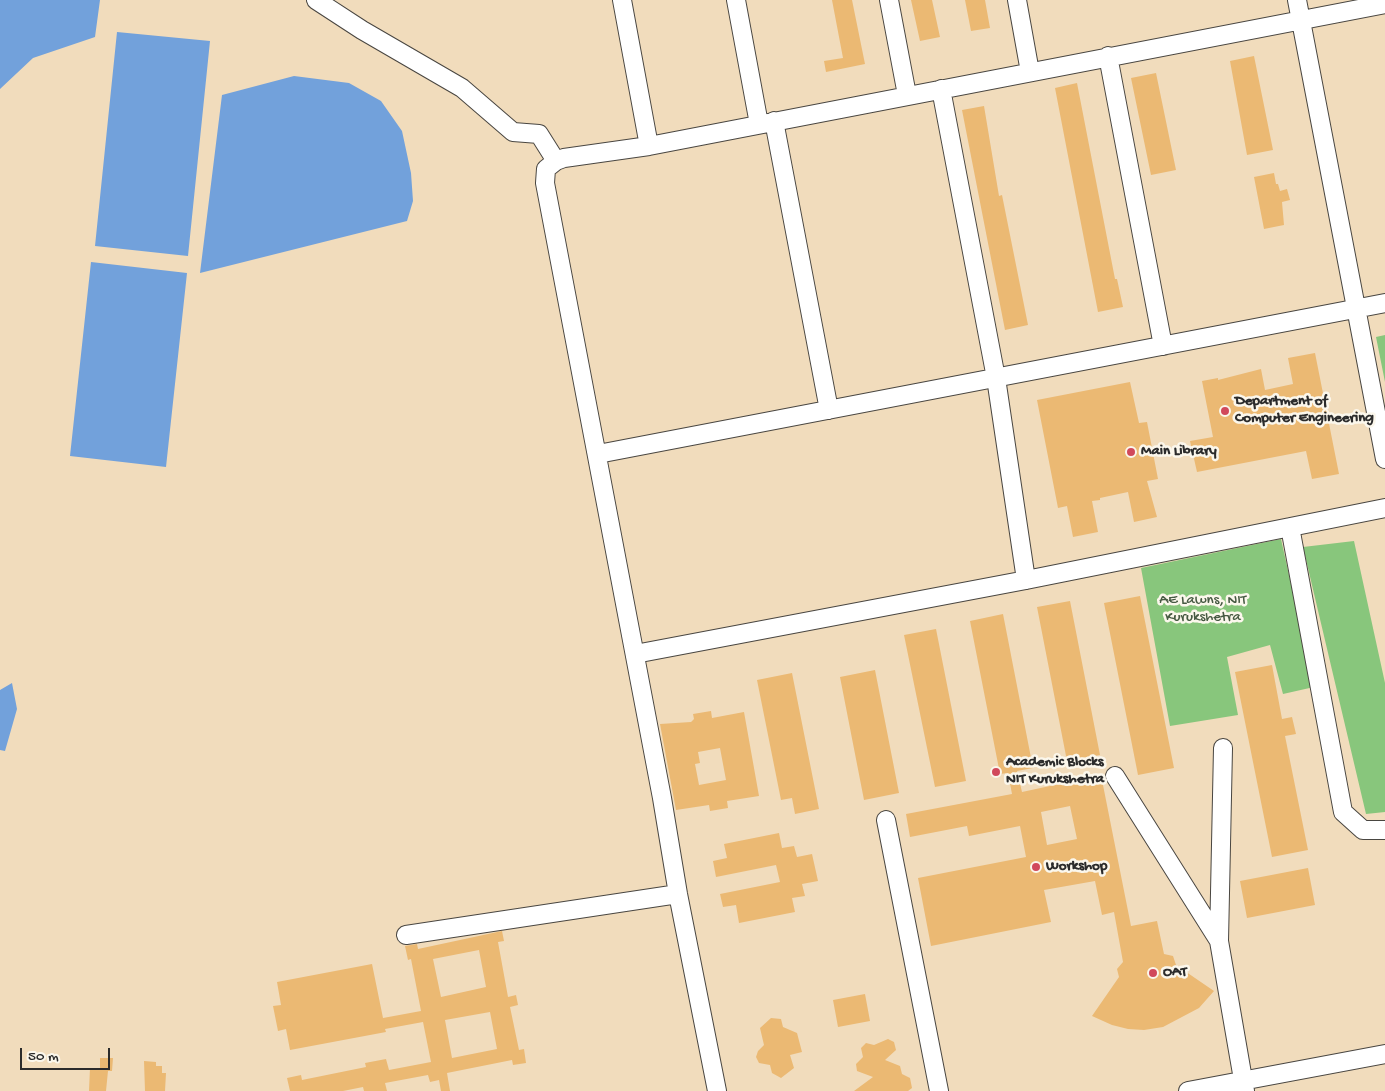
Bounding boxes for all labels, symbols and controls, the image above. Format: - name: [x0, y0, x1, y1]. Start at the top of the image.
- place label: Department of Computer Engineering: [1235, 393, 1374, 428]
- marker: Department of Computer Engineering: [1219, 405, 1231, 417]
- place label: Main Library: [1141, 443, 1217, 461]
- marker: Main Library: [1125, 446, 1137, 458]
- park label: AE Lawns, NIT Kurukshetra: [1159, 592, 1247, 627]
- place label: Academic Blocks NIT Kurukshetra: [1006, 754, 1104, 789]
- marker: Academic Blocks NIT Kurukshetra: [990, 766, 1002, 778]
- place label: Workshop: [1046, 858, 1107, 876]
- marker: Workshop: [1030, 861, 1042, 873]
- place label: OAT: [1163, 964, 1187, 982]
- marker: OAT: [1147, 967, 1159, 979]
- scale bar: [22, 1038, 112, 1070]
- text: 50 m: [28, 1048, 59, 1066]

